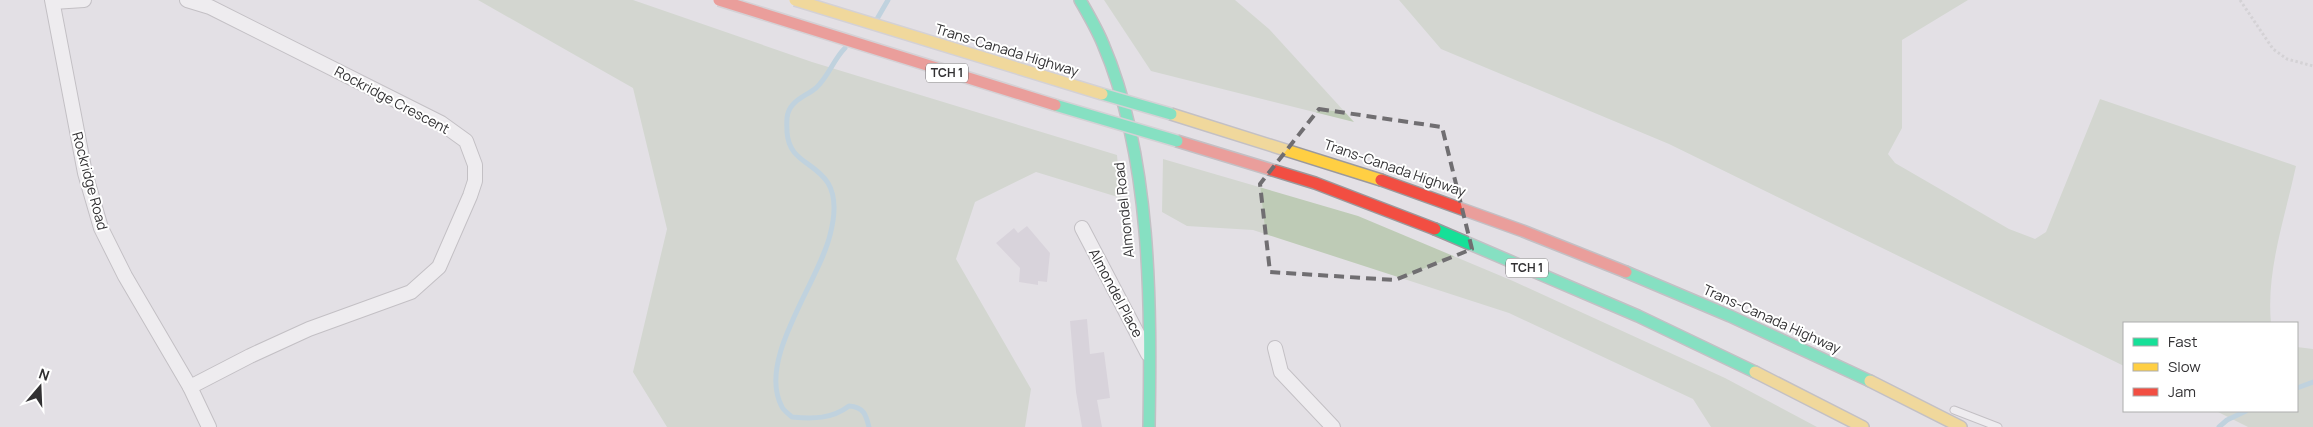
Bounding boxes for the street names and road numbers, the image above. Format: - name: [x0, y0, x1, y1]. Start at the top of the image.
- street label: Trans-Canada Highway: [933, 19, 1082, 81]
- street label: Rockridge Crescent: [331, 61, 453, 138]
- road number: TCH 1: [926, 64, 968, 82]
- street label: Rockridge Road: [68, 130, 113, 232]
- street label: Trans-Canada Highway: [1322, 134, 1469, 201]
- street label: Almondel Road: [1109, 161, 1138, 259]
- street label: Almondel Place: [1085, 245, 1148, 341]
- road number: TCH 1: [1506, 258, 1548, 278]
- street label: Trans-Canada Highway: [1700, 280, 1845, 358]

